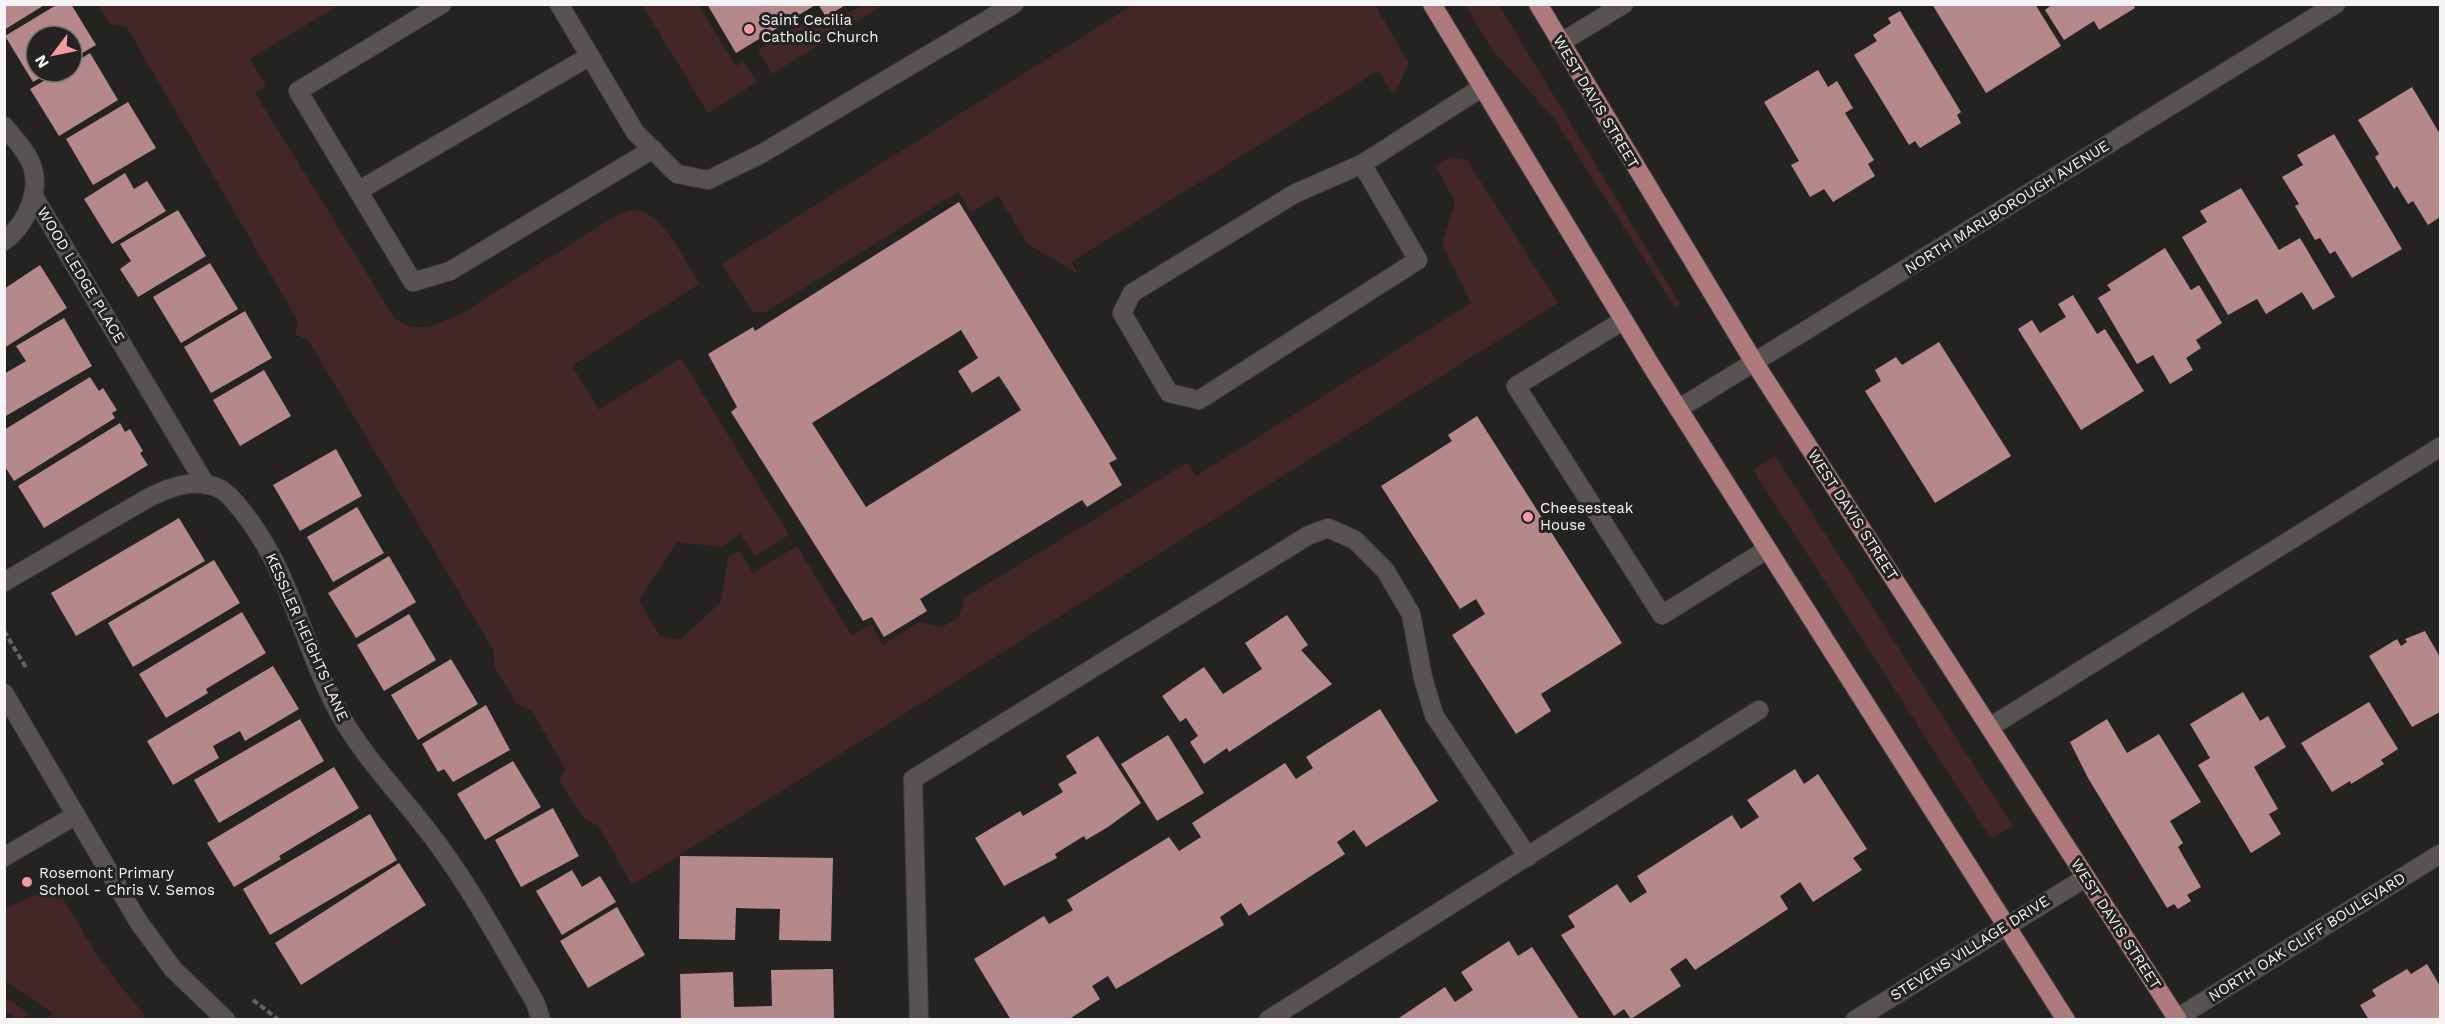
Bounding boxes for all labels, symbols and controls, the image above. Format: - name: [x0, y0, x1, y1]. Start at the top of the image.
- place label: Saint Cecilia Catholic Church: [761, 11, 879, 46]
- marker: Saint Cecilia Catholic Church: [742, 22, 756, 36]
- north arrow: [24, 24, 84, 84]
- street label: WEST DAVIS STREET: [1549, 32, 1643, 172]
- text: N: [31, 52, 53, 72]
- street label: NORTH MARLBOROUGH AVENUE: [1902, 136, 2112, 278]
- street label: WOOD LEDGE PLACE: [33, 204, 129, 346]
- street label: WEST DAVIS STREET: [1804, 446, 1902, 584]
- place label: Cheesesteak House: [1540, 499, 1634, 534]
- marker: Cheesesteak House: [1521, 510, 1535, 524]
- street label: KESSLER HEIGHTS LANE: [262, 550, 352, 724]
- street label: WEST DAVIS STREET: [2067, 855, 2165, 993]
- place label: Rosemont Primary School - Chris V. Semos: [39, 864, 215, 899]
- street label: NORTH OAK CLIFF BOULEVARD: [2205, 869, 2409, 1005]
- marker: Rosemont Primary School - Chris V. Semos: [20, 875, 34, 889]
- street label: STEVENS VILLAGE DRIVE: [1887, 892, 2053, 1004]

